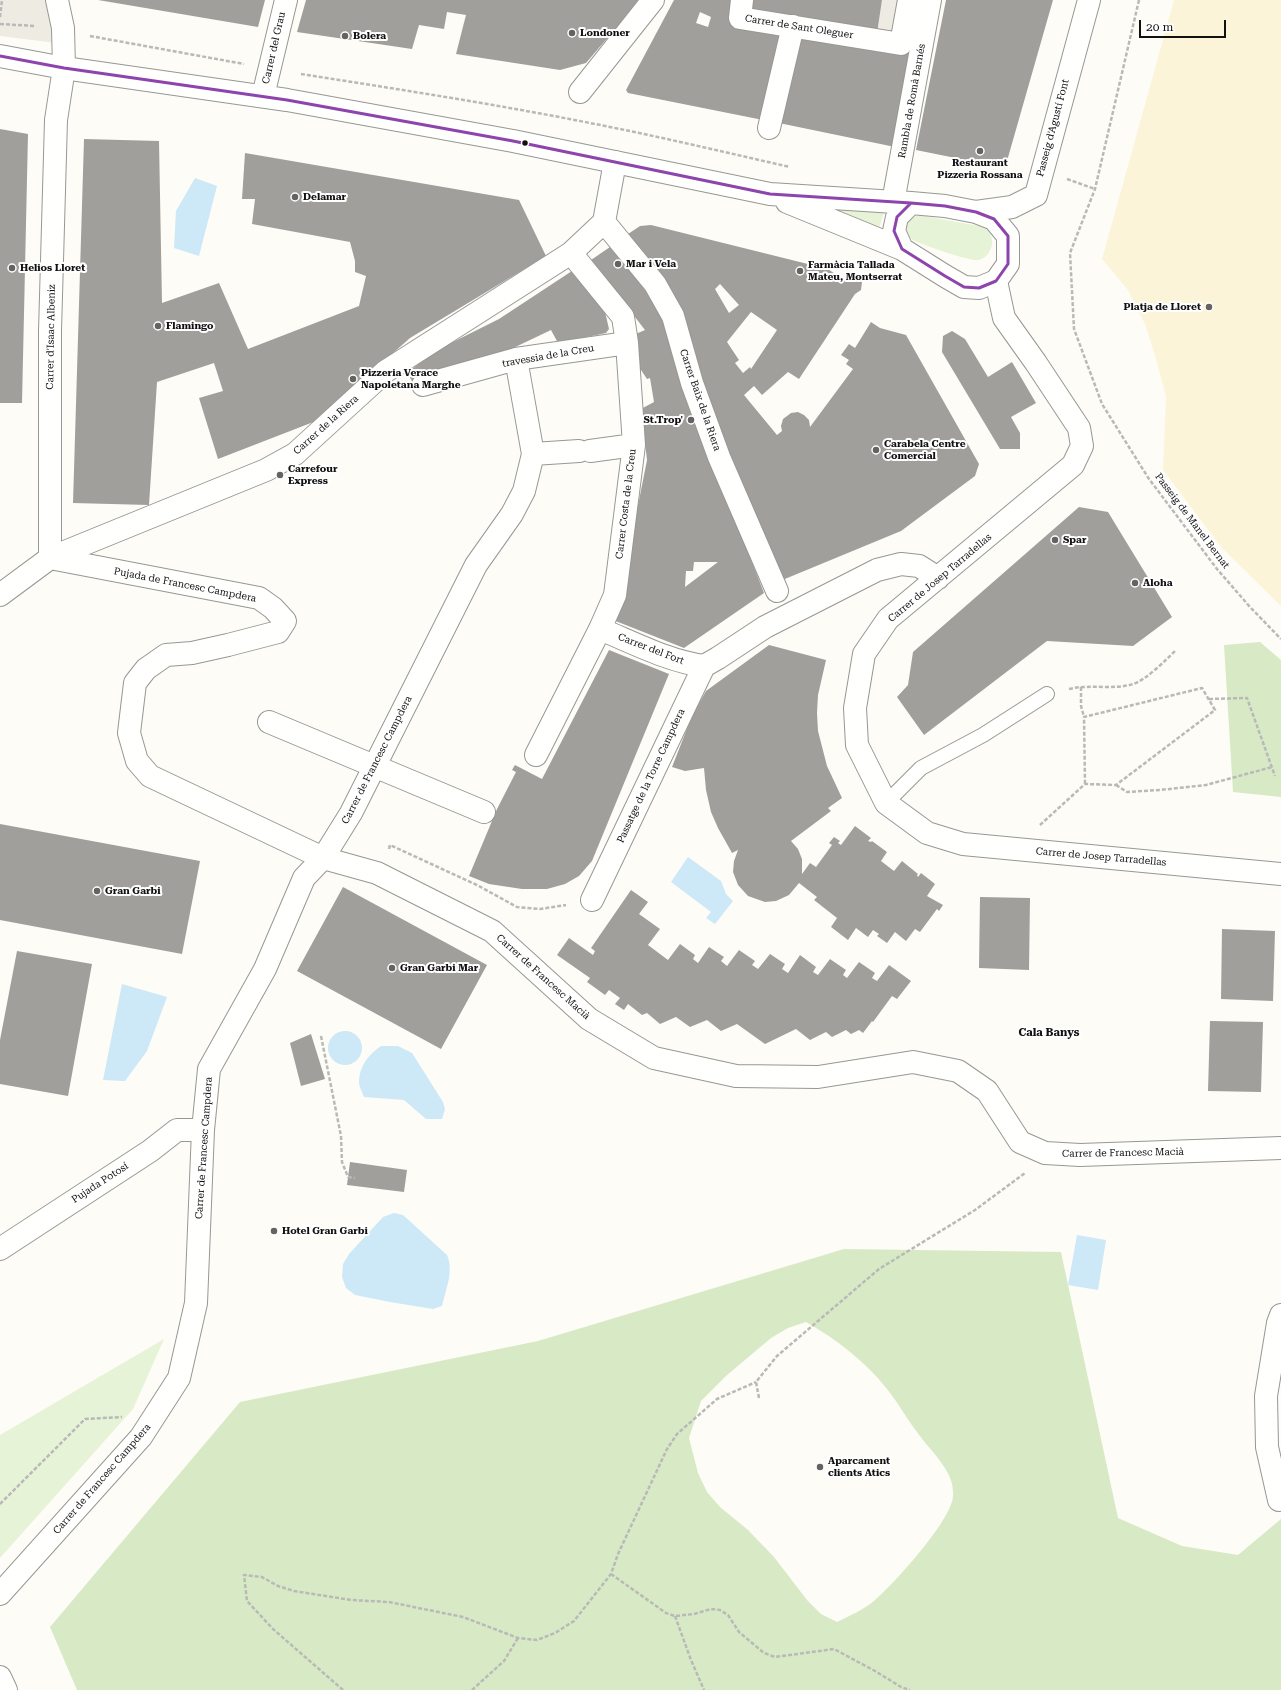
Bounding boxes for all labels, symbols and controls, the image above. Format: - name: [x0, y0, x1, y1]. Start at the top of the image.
- street label: Carrer del Grau: [260, 11, 288, 85]
- street label: Carrer de Sant Oleguer: [744, 12, 854, 42]
- scale bar: [1141, 12, 1228, 38]
- text: 20 m: [1146, 20, 1173, 34]
- place label: Londoner: [580, 27, 630, 39]
- marker: Londoner: [567, 28, 577, 38]
- place label: Bolera: [353, 30, 386, 42]
- marker: Bolera: [340, 31, 350, 41]
- street label: Rambla de Romà Barnés: [896, 43, 928, 159]
- street label: Passeig d'Agustí Font: [1034, 78, 1072, 178]
- unlabelled marker: [520, 138, 530, 148]
- marker: Restaurant Pizzeria Rossana: [975, 146, 985, 156]
- place label: Restaurant Pizzeria Rossana: [937, 157, 1023, 180]
- place label: Delamar: [303, 191, 346, 203]
- marker: Delamar: [290, 192, 300, 202]
- place label: Mar i Vela: [626, 258, 676, 270]
- marker: Mar i Vela: [613, 259, 623, 269]
- place label: Farmàcia Tallada Mateu, Montserrat: [808, 259, 902, 282]
- place label: Helios Lloret: [20, 262, 85, 274]
- marker: Helios Lloret: [7, 263, 17, 273]
- marker: Farmàcia Tallada Mateu, Montserrat: [795, 266, 805, 276]
- street label: Carrer d'Isaac Albeniz: [44, 284, 58, 390]
- place label: Platja de Lloret: [1124, 301, 1201, 313]
- marker: Platja de Lloret: [1204, 302, 1214, 312]
- place label: Flamingo: [166, 320, 214, 332]
- marker: Flamingo: [153, 321, 163, 331]
- street label: travessia de la Creu: [501, 342, 595, 370]
- street label: Carrer Baix de la Riera: [677, 347, 723, 453]
- place label: Pizzeria Verace Napoletana Marghe: [361, 367, 461, 390]
- marker: Pizzeria Verace Napoletana Marghe: [348, 374, 358, 384]
- street label: Carrer de la Riera: [291, 393, 361, 457]
- place label: St.Trop': [644, 414, 683, 426]
- marker: St.Trop': [686, 415, 696, 425]
- place label: Carabela Centre Comercial: [884, 438, 965, 462]
- marker: Carabela Centre Comercial: [871, 445, 881, 455]
- street label: Carrer Costa de la Creu: [613, 448, 639, 560]
- place label: Carrefour Express: [288, 463, 337, 486]
- marker: Carrefour Express: [275, 470, 285, 480]
- street label: Passeig de Manel Bernat: [1152, 471, 1232, 571]
- street label: Carrer de Josep Tarradellas: [886, 531, 994, 625]
- place label: Spar: [1063, 534, 1086, 546]
- marker: Spar: [1050, 535, 1060, 545]
- street label: Pujada de Francesc Campdera: [113, 565, 257, 605]
- place label: Aloha: [1143, 577, 1173, 589]
- marker: Aloha: [1130, 578, 1140, 588]
- street label: Carrer del Fort: [616, 631, 686, 667]
- street label: Carrer de Francesc Campdera: [339, 694, 415, 826]
- street label: Passatge de la Torre Campdera: [615, 707, 687, 845]
- street label: Carrer de Josep Tarradellas: [1035, 845, 1167, 869]
- place label: Gran Garbi: [105, 885, 161, 897]
- marker: Gran Garbi: [92, 886, 102, 896]
- street label: Carrer de Francesc Macià: [494, 932, 592, 1022]
- place label: Gran Garbi Mar: [400, 962, 478, 974]
- marker: Gran Garbi Mar: [387, 963, 397, 973]
- district label: Cala Banys: [1019, 1026, 1079, 1040]
- street label: Carrer de Francesc Campdera: [193, 1076, 215, 1220]
- street label: Carrer de Francesc Macià: [1062, 1146, 1184, 1160]
- street label: Pujada Potosí: [69, 1160, 131, 1206]
- place label: Hotel Gran Garbi: [282, 1225, 368, 1237]
- marker: Hotel Gran Garbi: [269, 1226, 279, 1236]
- street label: Carrer de Francesc Campdera: [51, 1421, 153, 1537]
- place label: Aparcament clients Atics: [828, 1455, 890, 1478]
- marker: Aparcament clients Atics: [815, 1462, 825, 1472]

